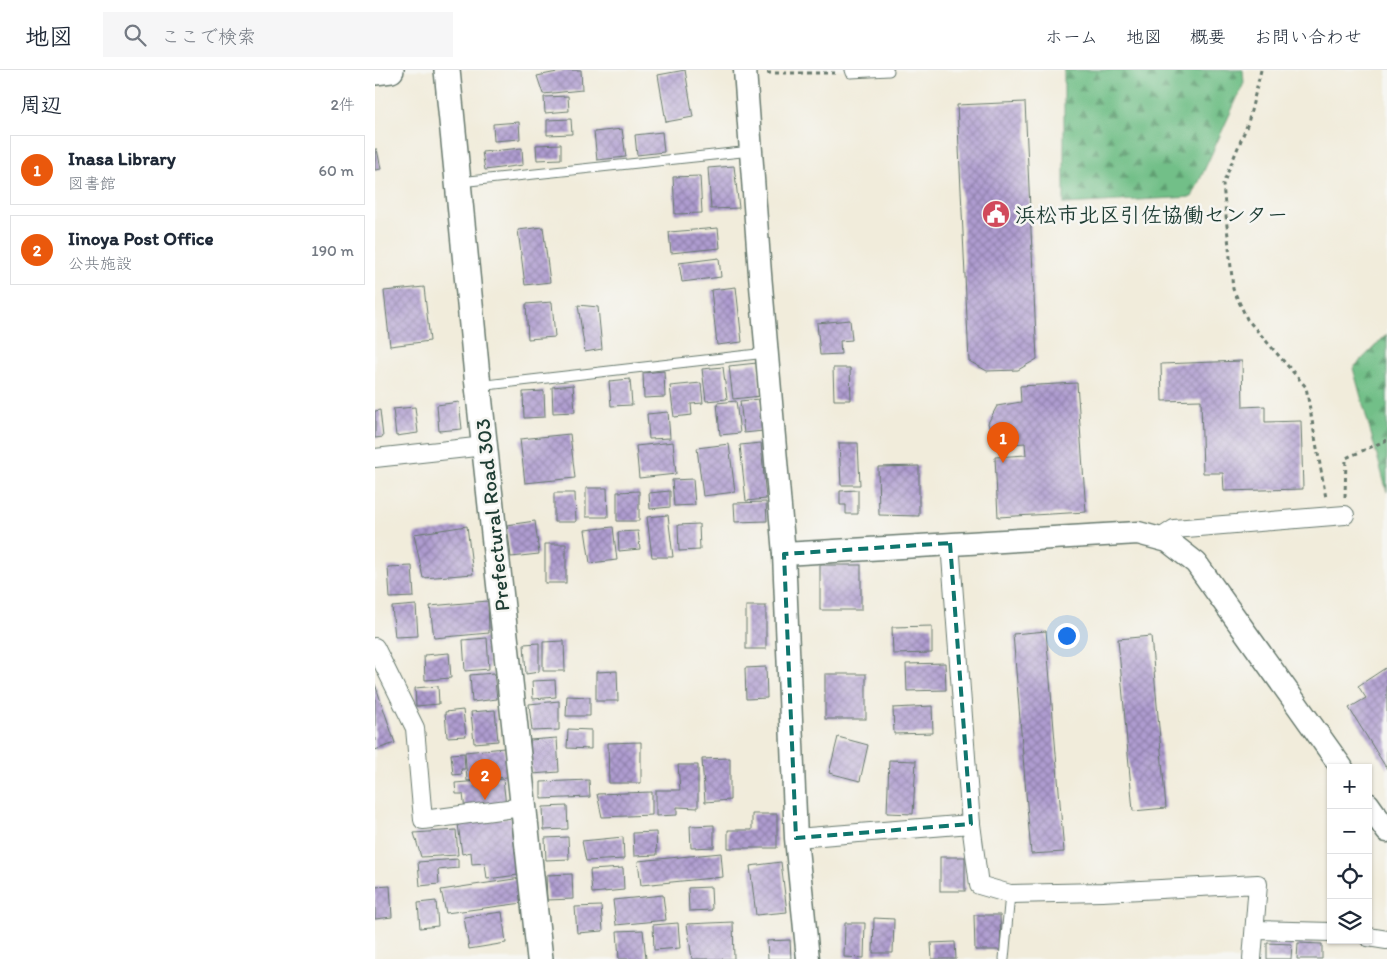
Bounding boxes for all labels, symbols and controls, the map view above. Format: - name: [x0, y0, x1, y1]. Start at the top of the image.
- search box: [103, 12, 453, 57]
- icon: search: [121, 21, 149, 49]
- text: 地図: [25, 22, 73, 51]
- text: ここで検索: [161, 25, 256, 48]
- text: ホーム: [1045, 26, 1098, 48]
- text: 地図: [1126, 26, 1162, 48]
- text: 概要: [1190, 26, 1226, 48]
- text: お問い合わせ: [1254, 26, 1362, 48]
- text: 周辺: [20, 92, 62, 117]
- text: 2件: [331, 95, 355, 114]
- text: Inasa Library: [68, 147, 176, 170]
- text: 1: [33, 161, 41, 180]
- text: 60 m: [319, 161, 354, 180]
- text: 図書館: [68, 174, 116, 193]
- public building icon: 浜松市北区引佐協働センター: [981, 199, 1011, 229]
- place label: 浜松市北区引佐協働センター: [1015, 202, 1288, 227]
- text: Iinoya Post Office: [68, 227, 214, 250]
- text: 2: [33, 241, 41, 260]
- text: 190 m: [311, 241, 354, 260]
- text: 公共施設: [68, 254, 132, 273]
- street label: Prefectural Road 303: [469, 417, 515, 613]
- pin: 1: [987, 422, 1019, 463]
- your location: [1054, 623, 1080, 649]
- pin: 2: [469, 759, 501, 800]
- map controls: [1327, 764, 1372, 944]
- button: +: [1327, 764, 1372, 809]
- button: −: [1327, 809, 1372, 854]
- button: locate: [1327, 854, 1372, 899]
- button: layers: [1327, 899, 1372, 944]

